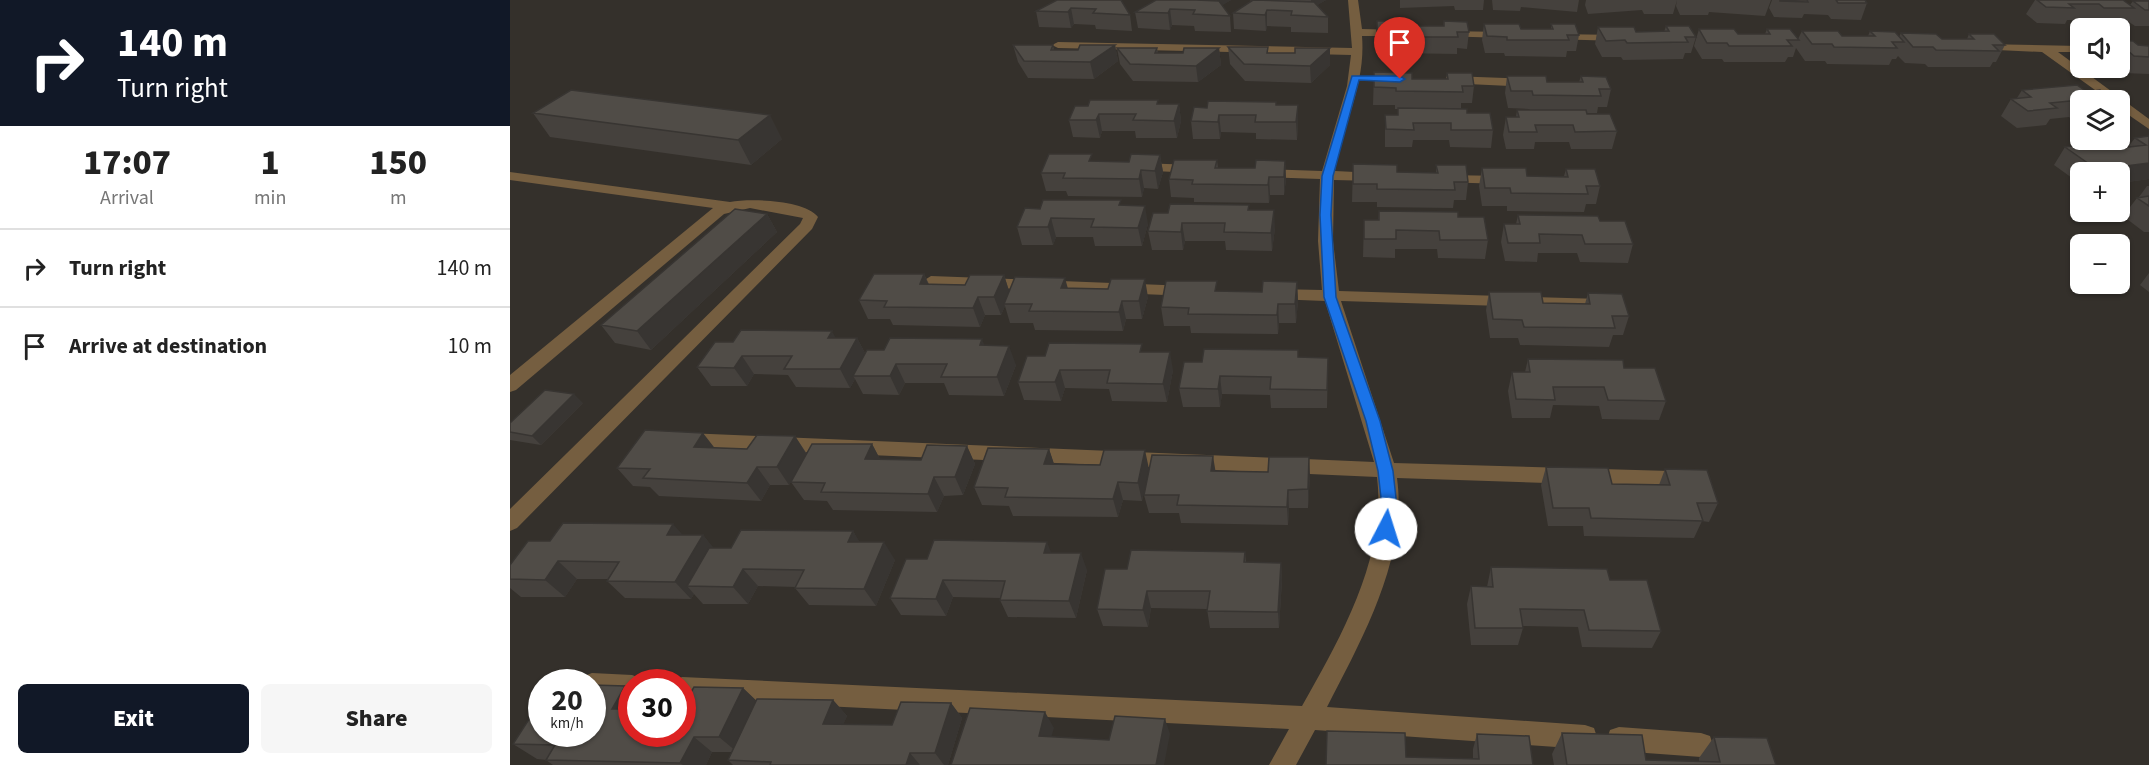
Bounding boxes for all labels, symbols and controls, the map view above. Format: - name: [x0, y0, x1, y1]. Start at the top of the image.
- text: 140 m: [117, 13, 228, 73]
- pin: [1374, 17, 1425, 79]
- map controls: [2070, 18, 2130, 294]
- button: sound: [2070, 18, 2130, 78]
- icon: right: [18, 24, 96, 102]
- icon: arrive: [1383, 26, 1416, 59]
- text: Turn right: [117, 69, 228, 108]
- button: layers: [2070, 90, 2130, 150]
- text: 17:07: [83, 137, 171, 188]
- text: 1: [261, 137, 280, 188]
- text: 150: [369, 137, 427, 188]
- button: +: [2070, 162, 2130, 222]
- text: Arrival: [100, 184, 154, 212]
- text: min: [254, 184, 286, 212]
- text: m: [390, 184, 406, 212]
- button: −: [2070, 234, 2130, 294]
- icon: right: [18, 252, 51, 285]
- text: Turn right: [69, 252, 166, 284]
- text: 140 m: [437, 252, 492, 284]
- icon: arrive: [18, 330, 51, 363]
- text: Arrive at destination: [69, 330, 267, 362]
- text: 10 m: [447, 330, 492, 362]
- position arrow: [1354, 497, 1418, 561]
- speed limit sign: 30: [618, 669, 696, 747]
- text: 20: [551, 679, 583, 722]
- button: Exit: [18, 684, 249, 753]
- button: Share: [261, 684, 492, 753]
- text: km/h: [550, 713, 584, 734]

